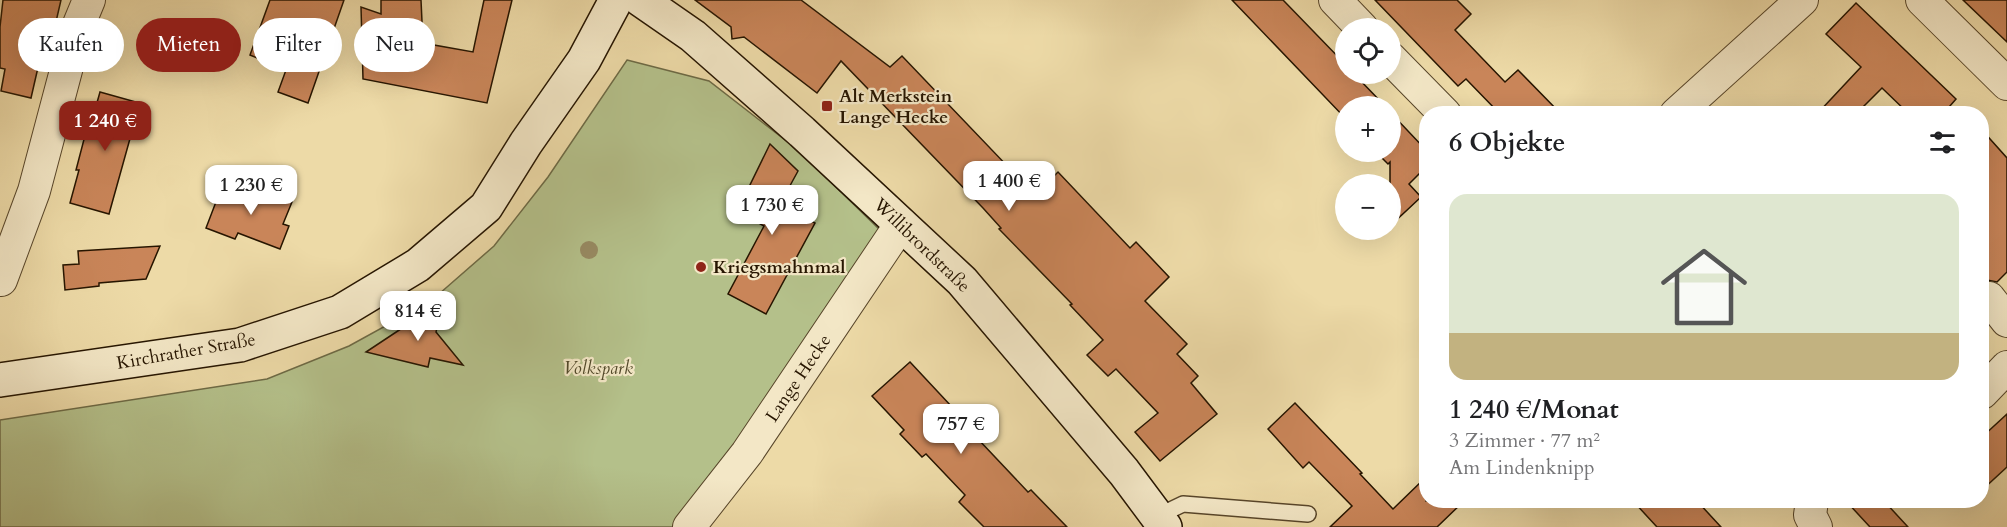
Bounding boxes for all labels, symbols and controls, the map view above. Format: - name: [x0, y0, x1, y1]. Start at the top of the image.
- chip: Kaufen: [18, 18, 124, 72]
- chip: Mieten: [136, 18, 241, 72]
- chip: Filter: [253, 18, 342, 72]
- chip: Neu: [354, 18, 435, 72]
- map controls: [1335, 18, 1401, 240]
- button: locate: [1335, 18, 1401, 84]
- place label: Alt Merkstein Lange Hecke: [839, 84, 953, 130]
- button: +: [1335, 96, 1401, 162]
- marker: Alt Merkstein Lange Hecke: [820, 99, 834, 113]
- pin: 1 240 €: [50, 101, 160, 152]
- text: 1 240 €: [73, 107, 137, 134]
- text: 6 Objekte: [1449, 125, 1565, 160]
- icon: filters: [1926, 126, 1959, 159]
- pin: 1 400 €: [954, 161, 1064, 212]
- pin: 1 230 €: [196, 165, 306, 216]
- text: 1 400 €: [977, 167, 1041, 194]
- text: 1 230 €: [219, 171, 283, 198]
- button: −: [1335, 174, 1401, 240]
- pin: 1 730 €: [717, 185, 827, 236]
- text: 1 730 €: [740, 191, 804, 218]
- street label: Willibrordstraße: [867, 192, 976, 298]
- icon: home: [1650, 233, 1758, 341]
- place label: Kriegsmahnmal: [713, 255, 845, 280]
- marker: Kriegsmahnmal: [694, 260, 708, 274]
- pin: 814 €: [376, 291, 460, 342]
- text: 814 €: [394, 297, 442, 324]
- street label: Kirchrather Straße: [115, 327, 257, 376]
- street label: Lange Hecke: [760, 329, 837, 427]
- park label: Volkspark: [563, 356, 633, 381]
- text: 1 240 €/Monat: [1449, 392, 1619, 427]
- pin: 757 €: [919, 404, 1003, 455]
- text: 757 €: [937, 410, 985, 437]
- text: 3 Zimmer · 77 m²: [1449, 427, 1600, 454]
- text: Am Lindenknipp: [1449, 454, 1595, 481]

